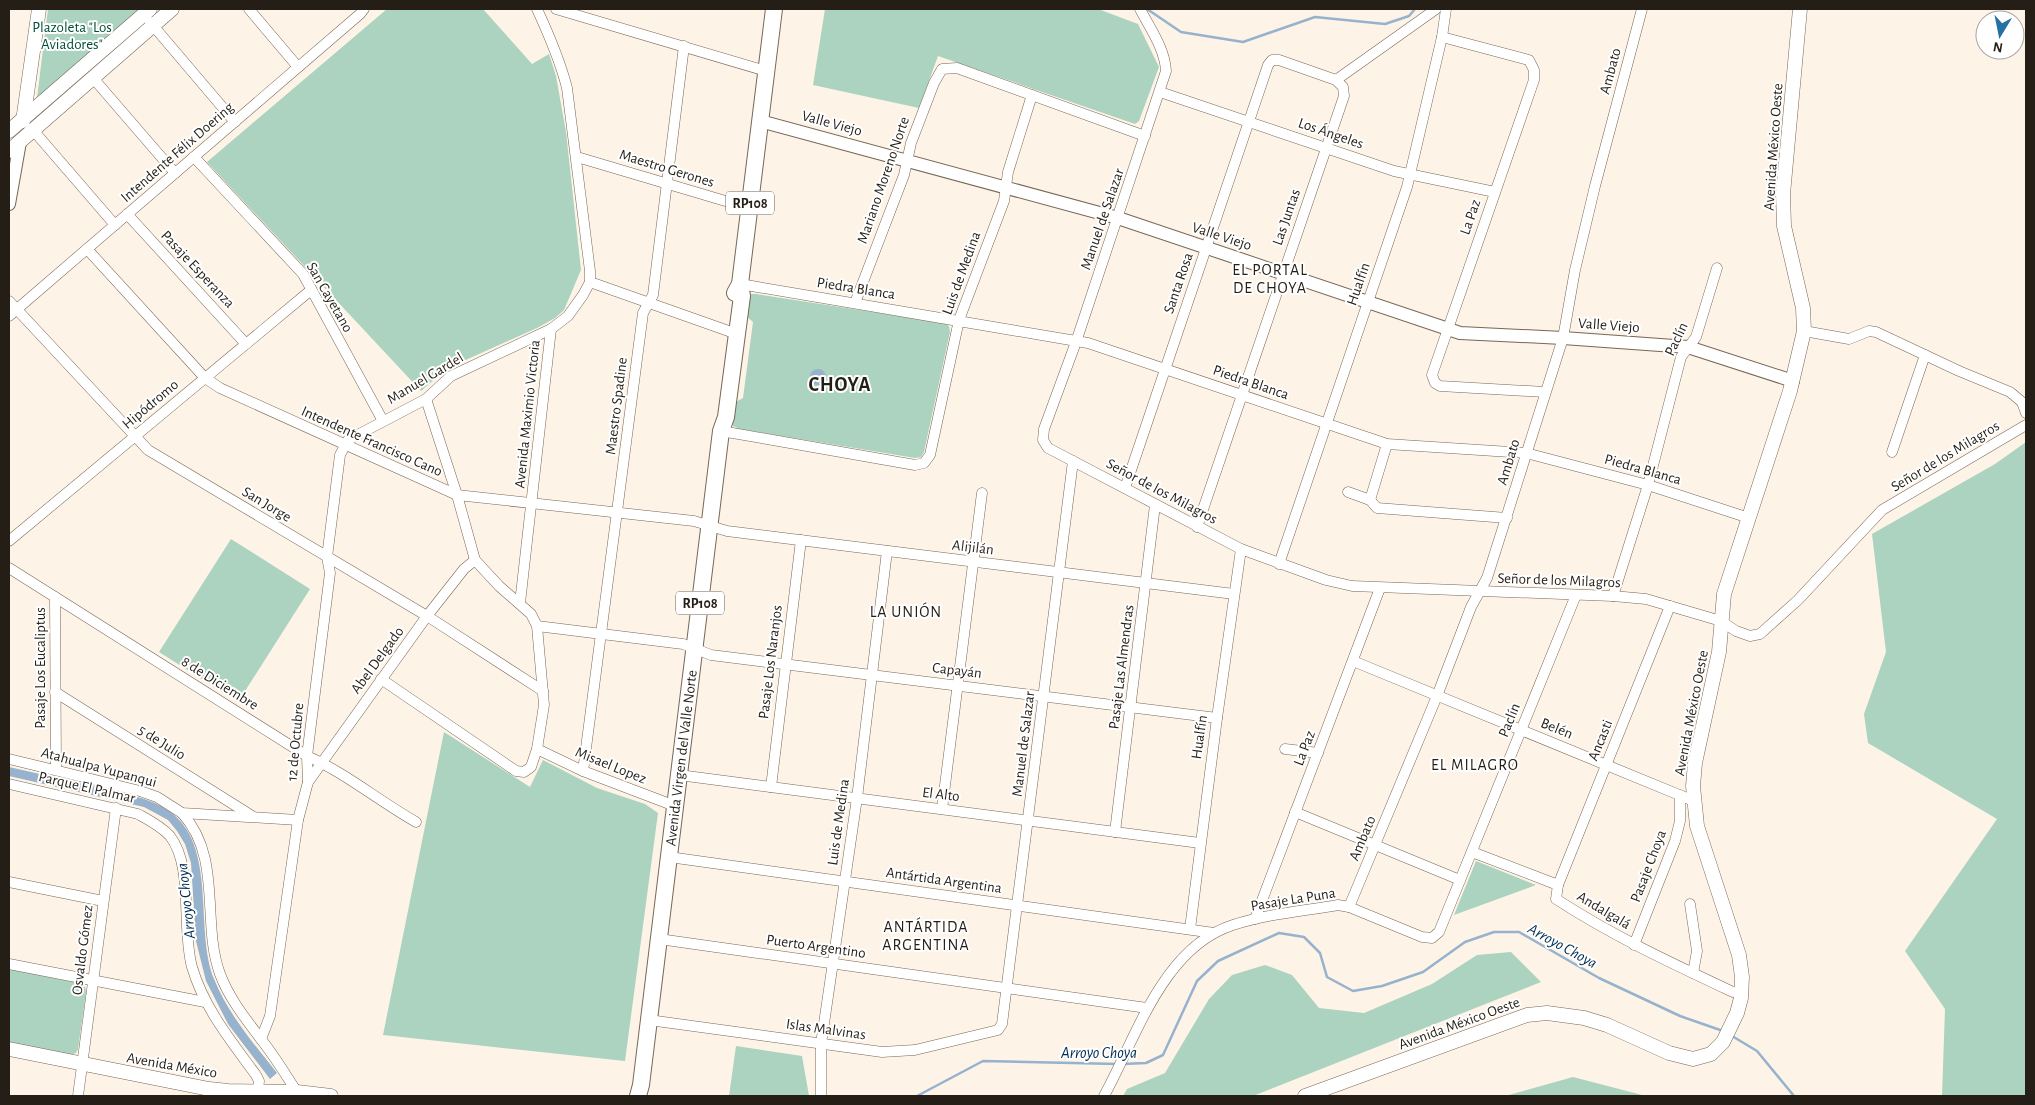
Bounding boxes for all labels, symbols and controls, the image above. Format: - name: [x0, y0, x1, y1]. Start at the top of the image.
- north arrow: [1975, 10, 2025, 60]
- park label: Plazoleta "Los Aviadores": [32, 20, 112, 52]
- text: N: [1992, 39, 2004, 55]
- street label: Ambato: [1597, 46, 1624, 96]
- street label: Avenida México Oeste: [1762, 83, 1785, 211]
- street label: Intendente Félix Doering: [118, 99, 237, 205]
- street label: Valle Viejo: [800, 108, 864, 139]
- street label: Los Ángeles: [1296, 113, 1366, 152]
- street label: Mariano Moreno Norte: [855, 115, 912, 245]
- street label: Maestro Gerones: [618, 147, 716, 190]
- street label: Manuel de Salazar: [1078, 166, 1127, 272]
- street label: Las Juntas: [1270, 187, 1303, 247]
- road number: RP108: [726, 192, 774, 214]
- street label: La Paz: [1457, 198, 1483, 237]
- street label: Valle Viejo: [1190, 220, 1254, 253]
- street label: Pasaje Esperanza: [158, 228, 237, 311]
- street label: Luis de Medina: [940, 230, 983, 317]
- street label: Santa Rosa: [1161, 251, 1196, 315]
- street label: San Cayetano: [304, 260, 356, 335]
- street label: Hualfín: [1344, 261, 1373, 308]
- district label: EL PORTAL DE CHOYA: [1232, 262, 1308, 296]
- street label: Piedra Blanca: [816, 275, 896, 302]
- street label: Valle Viejo: [1578, 316, 1640, 335]
- street label: Paclín: [1662, 320, 1691, 358]
- street label: Avenida Maximio Victoria: [512, 339, 543, 489]
- street label: Manuel Gardel: [385, 350, 466, 407]
- street label: Maestro Spadine: [603, 356, 630, 456]
- street label: Piedra Blanca: [1211, 363, 1291, 402]
- district label: CHOYA: [808, 375, 872, 395]
- street label: Hipódromo: [119, 377, 181, 432]
- street label: Intendente Francisco Cano: [299, 404, 445, 479]
- street label: Señor de los Milagros: [1889, 418, 2002, 495]
- street label: Ambato: [1494, 437, 1523, 487]
- street label: Piedra Blanca: [1603, 451, 1683, 488]
- street label: Señor de los Milagros: [1104, 456, 1220, 527]
- street label: San Jorge: [240, 484, 294, 525]
- street label: Alijilán: [951, 538, 995, 557]
- street label: Señor de los Milagros: [1497, 571, 1621, 590]
- road number: RP108: [676, 592, 724, 614]
- district label: LA UNIÓN: [870, 602, 942, 620]
- street label: Pasaje Los Naranjos: [756, 604, 785, 720]
- street label: Pasaje Las Almendras: [1106, 604, 1137, 730]
- street label: Pasaje Los Eucaliptus: [33, 607, 48, 729]
- street label: Abel Delgado: [348, 624, 407, 697]
- street label: Avenida México Oeste: [1672, 649, 1711, 777]
- street label: 8 de Diciembre: [179, 654, 261, 713]
- street label: Capayán: [931, 660, 983, 681]
- street label: Avenida Virgen del Valle Norte: [663, 669, 700, 847]
- street label: Manuel de Salazar: [1010, 690, 1037, 798]
- street label: Paclín: [1496, 701, 1523, 739]
- street label: 12 de Octubre: [285, 702, 306, 782]
- street label: Hualfín: [1189, 714, 1210, 760]
- street label: Belén: [1539, 715, 1575, 742]
- street label: Ancasti: [1585, 718, 1615, 763]
- street label: 5 de Julio: [135, 722, 188, 763]
- street label: La Paz: [1291, 729, 1318, 768]
- street label: Misael Lopez: [573, 744, 648, 786]
- street label: Atahualpa Yupanqui: [40, 745, 158, 790]
- district label: EL MILAGRO: [1431, 757, 1519, 773]
- street label: Parque El Palmar: [37, 769, 137, 806]
- street label: Luis de Medina: [825, 778, 852, 866]
- street label: El Alto: [921, 785, 961, 804]
- street label: Ambato: [1346, 814, 1379, 863]
- street label: Pasaje Choya: [1628, 828, 1669, 904]
- water label: Arroyo Choya: [174, 862, 198, 941]
- street label: Antártida Argentina: [885, 865, 1003, 896]
- street label: Pasaje La Puna: [1250, 885, 1337, 914]
- street label: Andalgalá: [1574, 889, 1633, 932]
- street label: Osvaldo Gómez: [70, 904, 95, 996]
- district label: ANTÁRTIDA ARGENTINA: [882, 917, 970, 953]
- water label: Arroyo Choya: [1525, 920, 1600, 971]
- street label: Puerto Argentino: [765, 932, 867, 961]
- street label: Avenida México Oeste: [1397, 995, 1522, 1052]
- street label: Islas Malvinas: [785, 1016, 867, 1043]
- water label: Arroyo Choya: [1060, 1045, 1137, 1061]
- street label: Avenida México: [125, 1050, 218, 1081]

